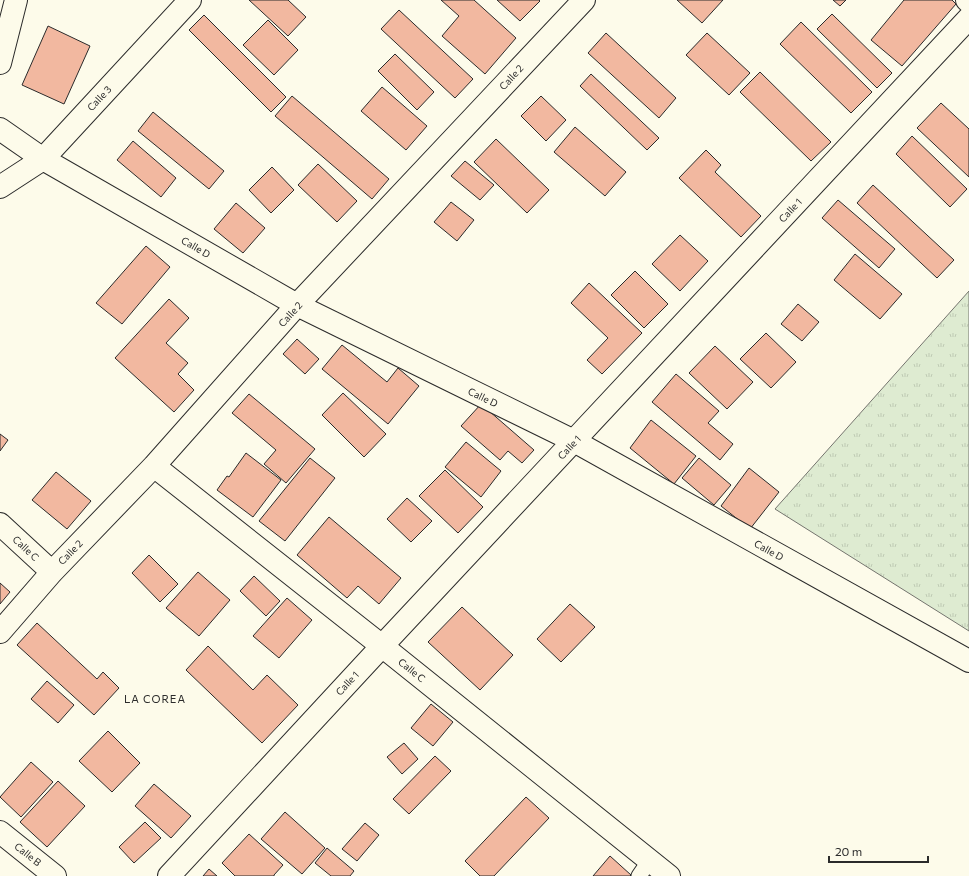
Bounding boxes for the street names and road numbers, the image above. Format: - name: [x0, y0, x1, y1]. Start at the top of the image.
- street label: Calle 2: [496, 62, 526, 92]
- street label: Calle 3: [84, 83, 114, 113]
- street label: Calle 1: [776, 195, 804, 225]
- street label: Calle D: [179, 234, 213, 260]
- street label: Calle 2: [276, 299, 305, 329]
- street label: Calle D: [466, 385, 500, 409]
- street label: Calle 1: [555, 432, 583, 462]
- street label: Calle C: [10, 533, 42, 563]
- street label: Calle 2: [55, 537, 85, 567]
- street label: Calle D: [752, 537, 786, 563]
- street label: Calle C: [396, 656, 428, 685]
- street label: Calle 1: [333, 668, 361, 698]
- street label: Calle B: [12, 840, 44, 869]

